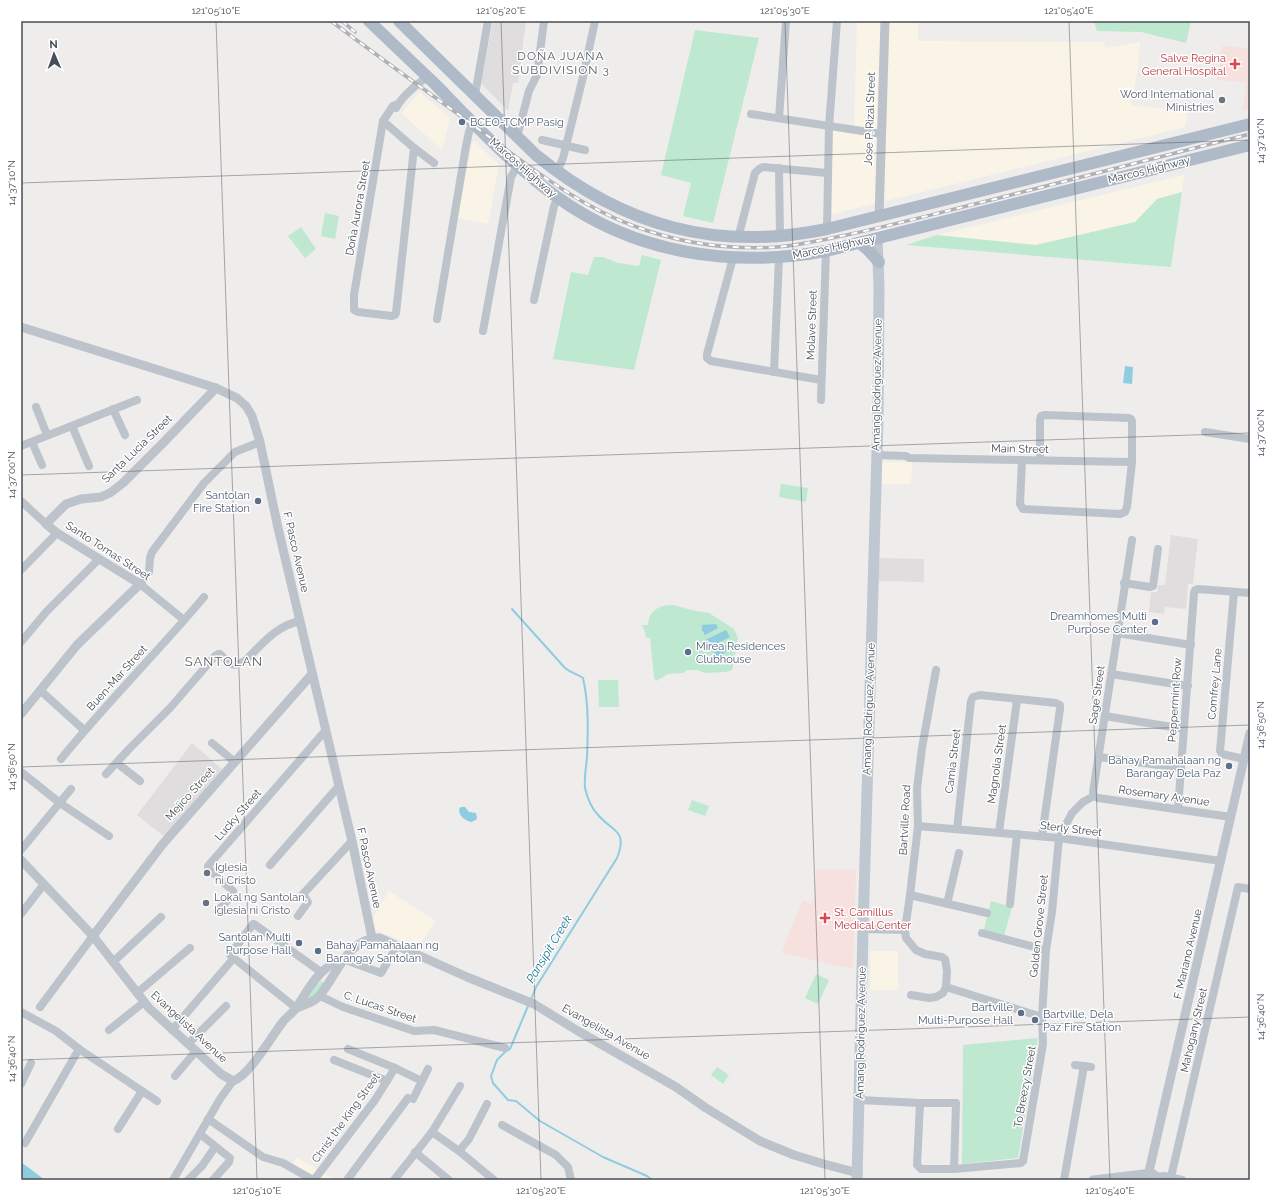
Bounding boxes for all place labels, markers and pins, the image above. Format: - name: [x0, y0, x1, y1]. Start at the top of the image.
- place label: Salve Regina General Hospital: [1142, 52, 1226, 78]
- marker: Salve Regina General Hospital: [1229, 58, 1241, 70]
- place label: Word International Ministries: [1120, 88, 1214, 114]
- marker: Word International Ministries: [1217, 95, 1227, 105]
- place label: BCEO-TCMP Pasig: [470, 116, 564, 129]
- marker: BCEO-TCMP Pasig: [457, 117, 467, 127]
- place label: Santolan Fire Station: [193, 489, 250, 515]
- marker: Santolan Fire Station: [253, 496, 263, 506]
- place label: Dreamhomes Multi Purpose Center: [1050, 610, 1147, 636]
- marker: Dreamhomes Multi Purpose Center: [1150, 617, 1160, 627]
- place label: Mirea Residences Clubhouse: [696, 640, 786, 666]
- marker: Mirea Residences Clubhouse: [683, 647, 693, 657]
- place label: Bahay Pamahalaan ng Barangay Dela Paz: [1108, 754, 1222, 780]
- marker: Bahay Pamahalaan ng Barangay Dela Paz: [1224, 761, 1234, 771]
- place label: Iglesia ni Cristo: [215, 861, 256, 887]
- marker: Iglesia ni Cristo: [202, 868, 212, 878]
- place label: Lokal ng Santolan, Iglesia ni Cristo: [214, 891, 307, 917]
- marker: Lokal ng Santolan, Iglesia ni Cristo: [201, 898, 211, 908]
- place label: St. Camillus Medical Center: [834, 906, 911, 932]
- marker: St. Camillus Medical Center: [819, 912, 831, 924]
- place label: Santolan Multi Purpose Hall: [218, 931, 291, 957]
- marker: Santolan Multi Purpose Hall: [294, 938, 304, 948]
- place label: Bahay Pamahalaan ng Barangay Santolan: [326, 939, 439, 965]
- marker: Bahay Pamahalaan ng Barangay Santolan: [313, 946, 323, 956]
- place label: Bartville Multi-Purpose Hall: [918, 1001, 1014, 1027]
- marker: Bartville Multi-Purpose Hall: [1016, 1008, 1026, 1018]
- place label: Bartville, Dela Paz Fire Station: [1043, 1008, 1121, 1034]
- marker: Bartville, Dela Paz Fire Station: [1030, 1015, 1040, 1025]

